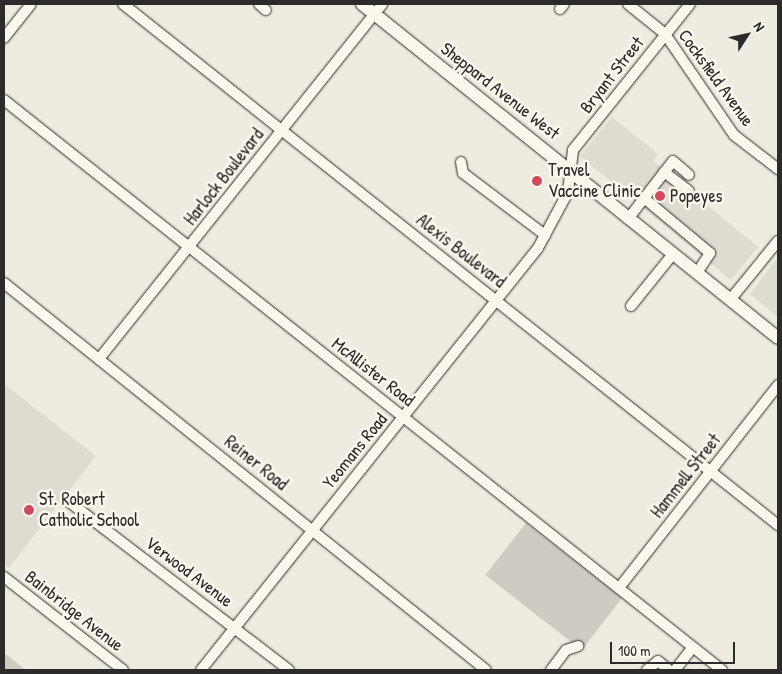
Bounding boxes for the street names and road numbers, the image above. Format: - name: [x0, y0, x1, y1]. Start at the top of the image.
- street label: Cocksfield Avenue: [674, 25, 758, 131]
- street label: Bryant Street: [575, 32, 649, 118]
- street label: Sheppard Avenue West: [436, 38, 564, 144]
- street label: Harlock Boulevard: [180, 124, 268, 230]
- street label: Alexis Boulevard: [412, 209, 510, 293]
- street label: McAllister Road: [327, 333, 419, 411]
- street label: Yeomans Road: [318, 409, 392, 493]
- street label: Hammell Street: [646, 430, 726, 522]
- street label: Reiner Road: [220, 431, 292, 495]
- street label: Verwood Avenue: [141, 532, 237, 612]
- street label: Bainbridge Avenue: [21, 566, 127, 656]

